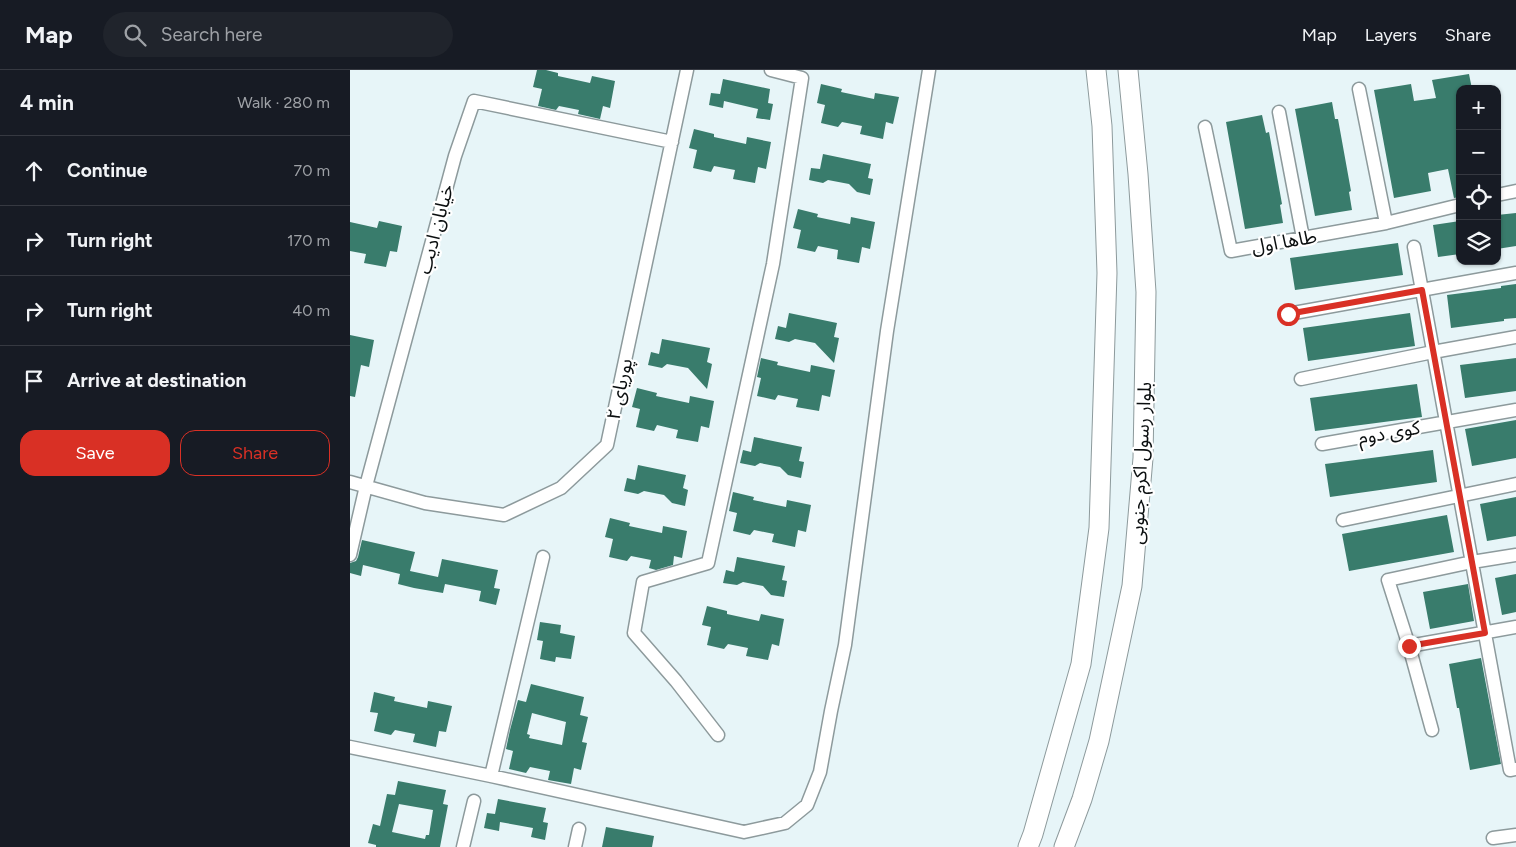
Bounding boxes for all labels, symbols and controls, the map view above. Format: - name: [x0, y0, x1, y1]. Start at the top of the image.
- search box: [103, 12, 453, 57]
- text: Map: [25, 20, 73, 49]
- icon: search: [121, 21, 149, 49]
- text: Search here: [161, 23, 262, 46]
- text: Map: [1302, 24, 1337, 46]
- text: Layers: [1365, 24, 1417, 46]
- text: Share: [1445, 24, 1491, 46]
- map controls: [1456, 85, 1501, 265]
- button: +: [1456, 85, 1501, 130]
- text: 4 min: [20, 90, 74, 115]
- text: Walk · 280 m: [237, 93, 330, 112]
- button: −: [1456, 130, 1501, 175]
- icon: ahead: [20, 157, 48, 185]
- text: Continue: [67, 159, 147, 182]
- text: 70 m: [294, 161, 330, 180]
- button: locate: [1456, 175, 1501, 220]
- street label: خیابان ادیب: [412, 182, 459, 277]
- button: layers: [1456, 220, 1501, 265]
- street label: طاها اول: [1250, 224, 1319, 259]
- icon: right: [20, 227, 48, 255]
- text: Turn right: [67, 229, 153, 252]
- text: 170 m: [287, 231, 330, 250]
- icon: right: [20, 297, 48, 325]
- text: Turn right: [67, 299, 153, 322]
- text: 40 m: [292, 301, 330, 320]
- route start: [1277, 303, 1300, 326]
- street label: پوریای ۲: [602, 356, 638, 422]
- icon: arrive: [20, 367, 48, 395]
- text: Arrive at destination: [67, 369, 246, 392]
- street label: بلوار رسول اکرم جنوبی: [1125, 381, 1159, 545]
- street label: کوی دوم: [1356, 416, 1424, 452]
- button: Save: [20, 430, 170, 476]
- button: Share: [180, 430, 330, 476]
- route end: [1398, 635, 1421, 658]

